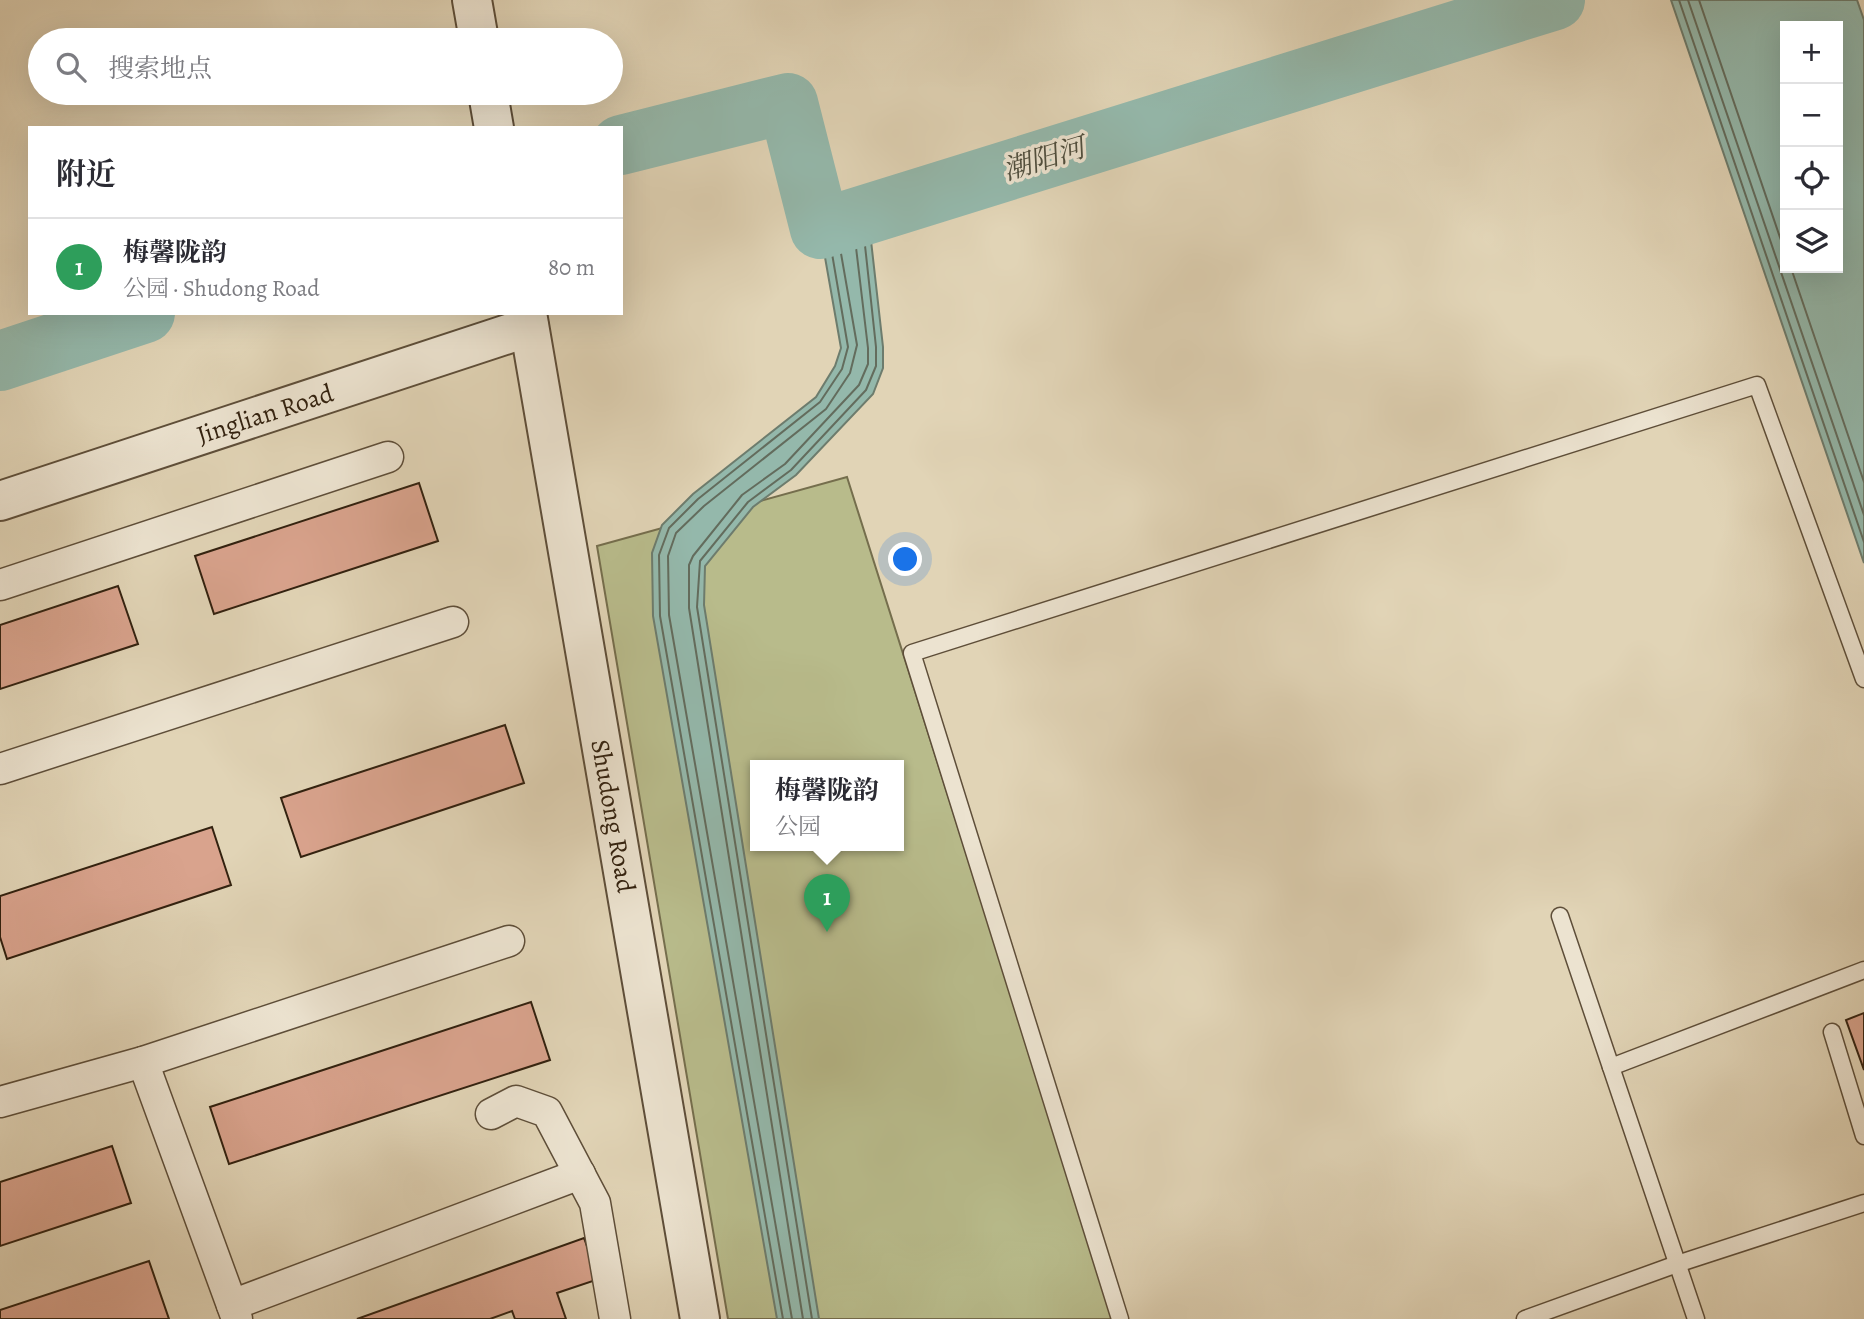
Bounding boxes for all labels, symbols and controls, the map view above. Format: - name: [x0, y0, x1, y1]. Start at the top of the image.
- map controls: [1780, 21, 1843, 273]
- button: +: [1780, 21, 1843, 84]
- search box: [28, 28, 623, 105]
- icon: search: [52, 48, 90, 86]
- text: 搜索地点: [108, 51, 212, 86]
- button: −: [1780, 84, 1843, 147]
- water label: 潮阳河: [998, 127, 1094, 189]
- button: locate: [1780, 147, 1843, 210]
- text: 附近: [56, 154, 116, 194]
- button: layers: [1780, 210, 1843, 273]
- text: 梅馨陇韵: [123, 235, 227, 270]
- text: 1: [75, 252, 83, 283]
- text: 80 m: [548, 252, 595, 283]
- text: 公园 · Shudong Road: [123, 273, 320, 304]
- street label: Jinglian Road: [192, 375, 338, 453]
- your location: [888, 542, 922, 576]
- street label: Shudong Road: [582, 737, 644, 895]
- popup: [750, 760, 904, 851]
- text: 梅馨陇韵: [775, 773, 879, 808]
- text: 公园: [775, 811, 821, 842]
- pin: 1: [804, 874, 850, 932]

